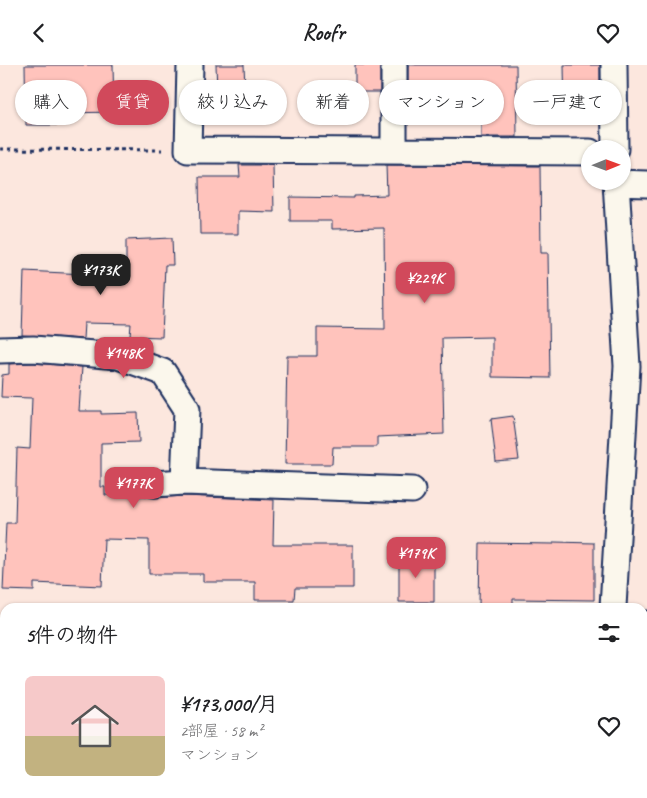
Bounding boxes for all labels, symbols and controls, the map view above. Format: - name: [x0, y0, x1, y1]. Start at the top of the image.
- icon: back: [25, 19, 53, 47]
- text: Roofr: [302, 19, 345, 47]
- icon: heart: [594, 19, 622, 47]
- chip: 購入: [15, 80, 87, 125]
- chip: 賃貸: [97, 80, 169, 125]
- chip: 絞り込み: [179, 80, 287, 125]
- chip: 新着: [297, 80, 369, 125]
- chip: マンション: [379, 80, 504, 125]
- chip: 一戸建て: [514, 80, 622, 125]
- north arrow: [581, 140, 631, 190]
- map controls: [581, 140, 631, 190]
- pin: ¥173K: [66, 253, 136, 296]
- text: ¥173K: [83, 260, 119, 280]
- pin: ¥229K: [390, 261, 460, 304]
- text: ¥229K: [407, 268, 443, 288]
- pin: ¥148K: [89, 337, 159, 379]
- text: ¥148K: [106, 343, 142, 363]
- pin: ¥177K: [99, 467, 169, 509]
- text: ¥177K: [116, 473, 152, 493]
- pin: ¥179K: [381, 537, 451, 579]
- text: ¥179K: [398, 543, 434, 563]
- icon: filters: [595, 619, 623, 647]
- text: 5件の物件: [25, 622, 118, 648]
- text: ¥173,000/月: [180, 691, 278, 717]
- icon: home: [65, 696, 125, 756]
- icon: heart: [595, 712, 623, 740]
- text: 2部屋 · 58 m²: [180, 721, 262, 741]
- text: マンション: [180, 745, 259, 765]

